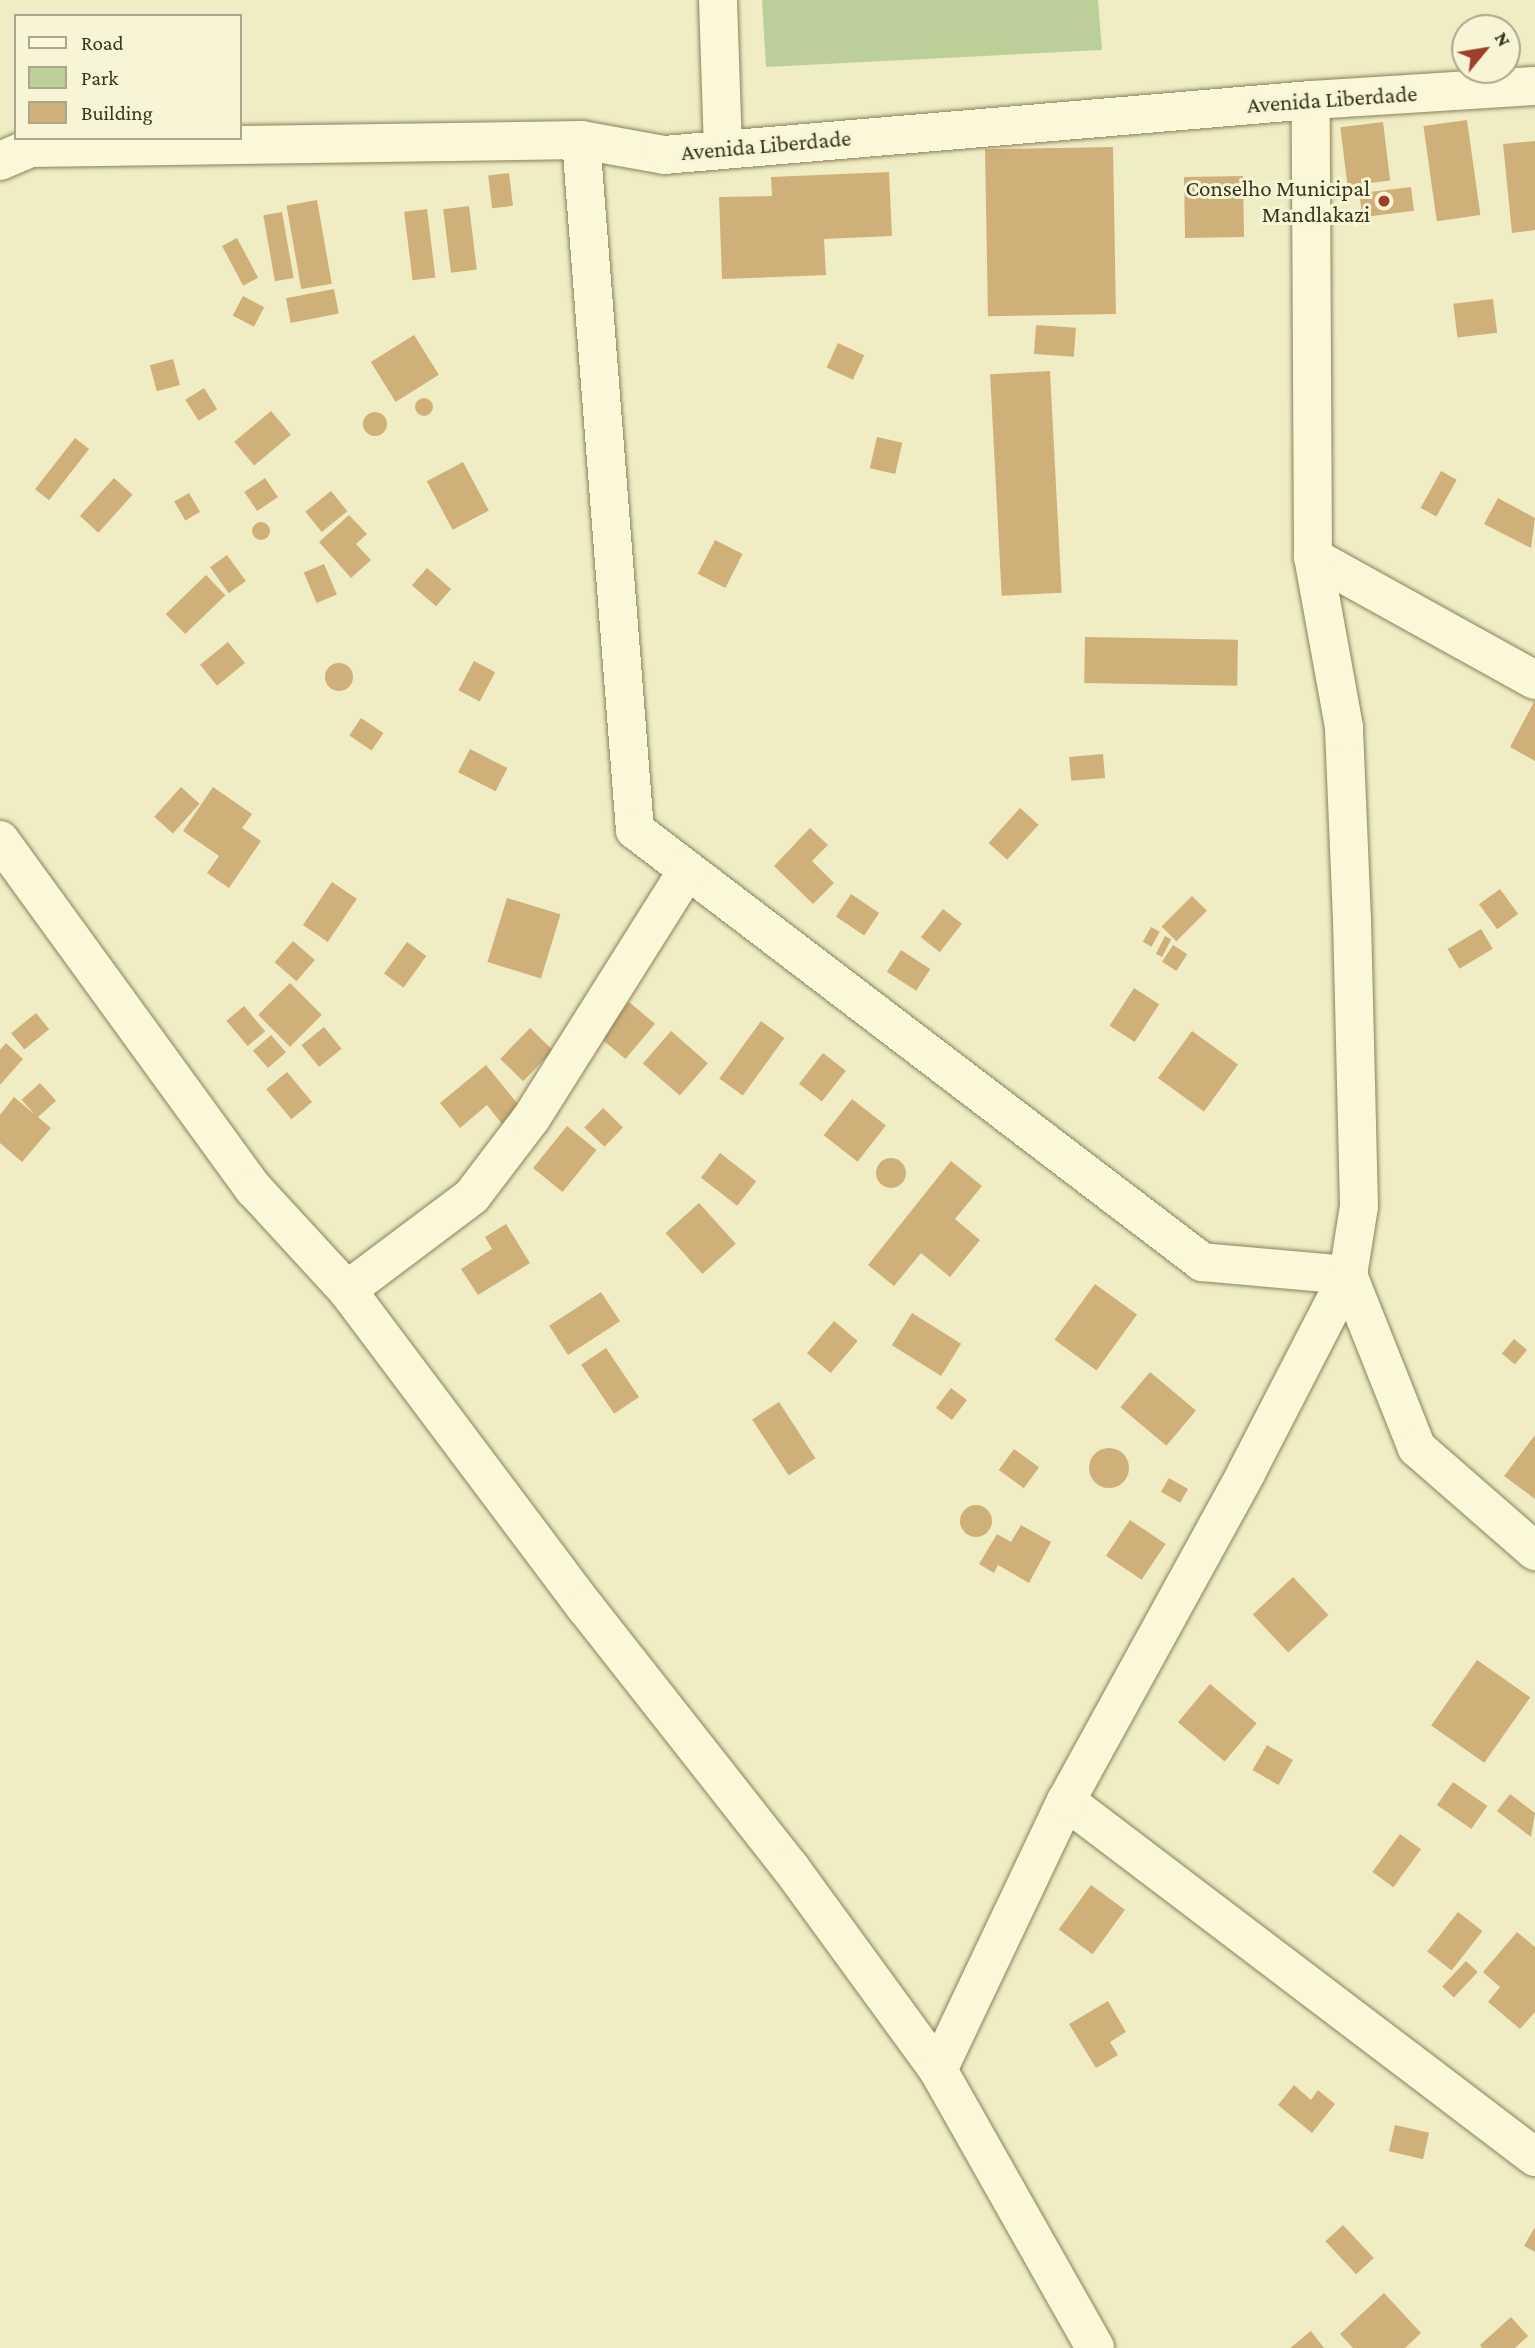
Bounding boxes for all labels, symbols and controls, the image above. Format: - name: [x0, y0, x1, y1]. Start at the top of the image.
- legend: [14, 14, 242, 140]
- north arrow: [1451, 14, 1521, 84]
- text: N: [1491, 28, 1515, 50]
- text: Road: [81, 31, 124, 55]
- text: Park: [81, 66, 118, 90]
- street label: Avenida Liberdade: [1246, 79, 1418, 119]
- text: Building: [81, 101, 153, 125]
- street label: Avenida Liberdade: [680, 124, 852, 166]
- place label: Conselho Municipal Mandlakazi: [1186, 174, 1370, 228]
- marker: Conselho Municipal Mandlakazi: [1376, 193, 1392, 209]

